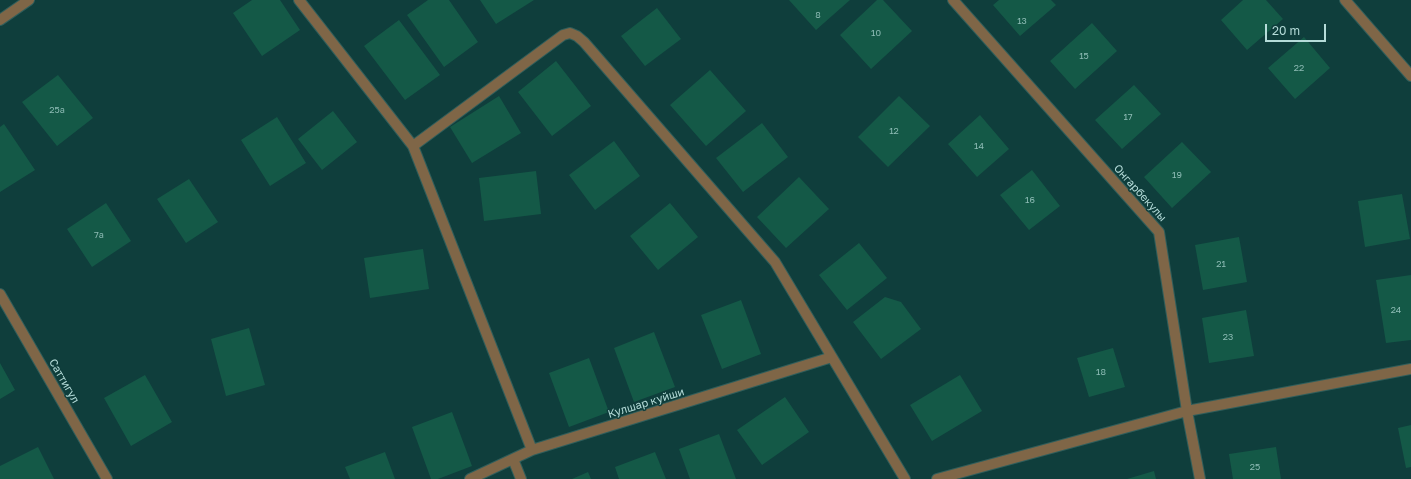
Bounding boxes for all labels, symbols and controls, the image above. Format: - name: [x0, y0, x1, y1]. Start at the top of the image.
- house number: 8: [815, 10, 821, 20]
- house number: 13: [1017, 16, 1027, 26]
- scale bar: [1267, 16, 1328, 42]
- text: 20 m: [1272, 23, 1300, 38]
- house number: 10: [871, 28, 881, 38]
- house number: 15: [1079, 51, 1089, 61]
- house number: 22: [1294, 63, 1304, 73]
- house number: 25а: [49, 105, 65, 115]
- house number: 17: [1123, 112, 1133, 122]
- house number: 12: [889, 126, 899, 136]
- house number: 14: [974, 141, 984, 151]
- street label: Онгарбекулы: [1111, 162, 1169, 224]
- house number: 19: [1172, 170, 1182, 180]
- house number: 16: [1025, 195, 1035, 205]
- house number: 7а: [94, 230, 104, 240]
- house number: 21: [1216, 259, 1226, 269]
- house number: 24: [1391, 305, 1401, 315]
- house number: 23: [1223, 332, 1233, 342]
- street label: Саттигул: [46, 356, 82, 406]
- house number: 18: [1096, 367, 1106, 377]
- street label: Кулшар куйши: [606, 385, 686, 421]
- house number: 25: [1250, 462, 1260, 472]

